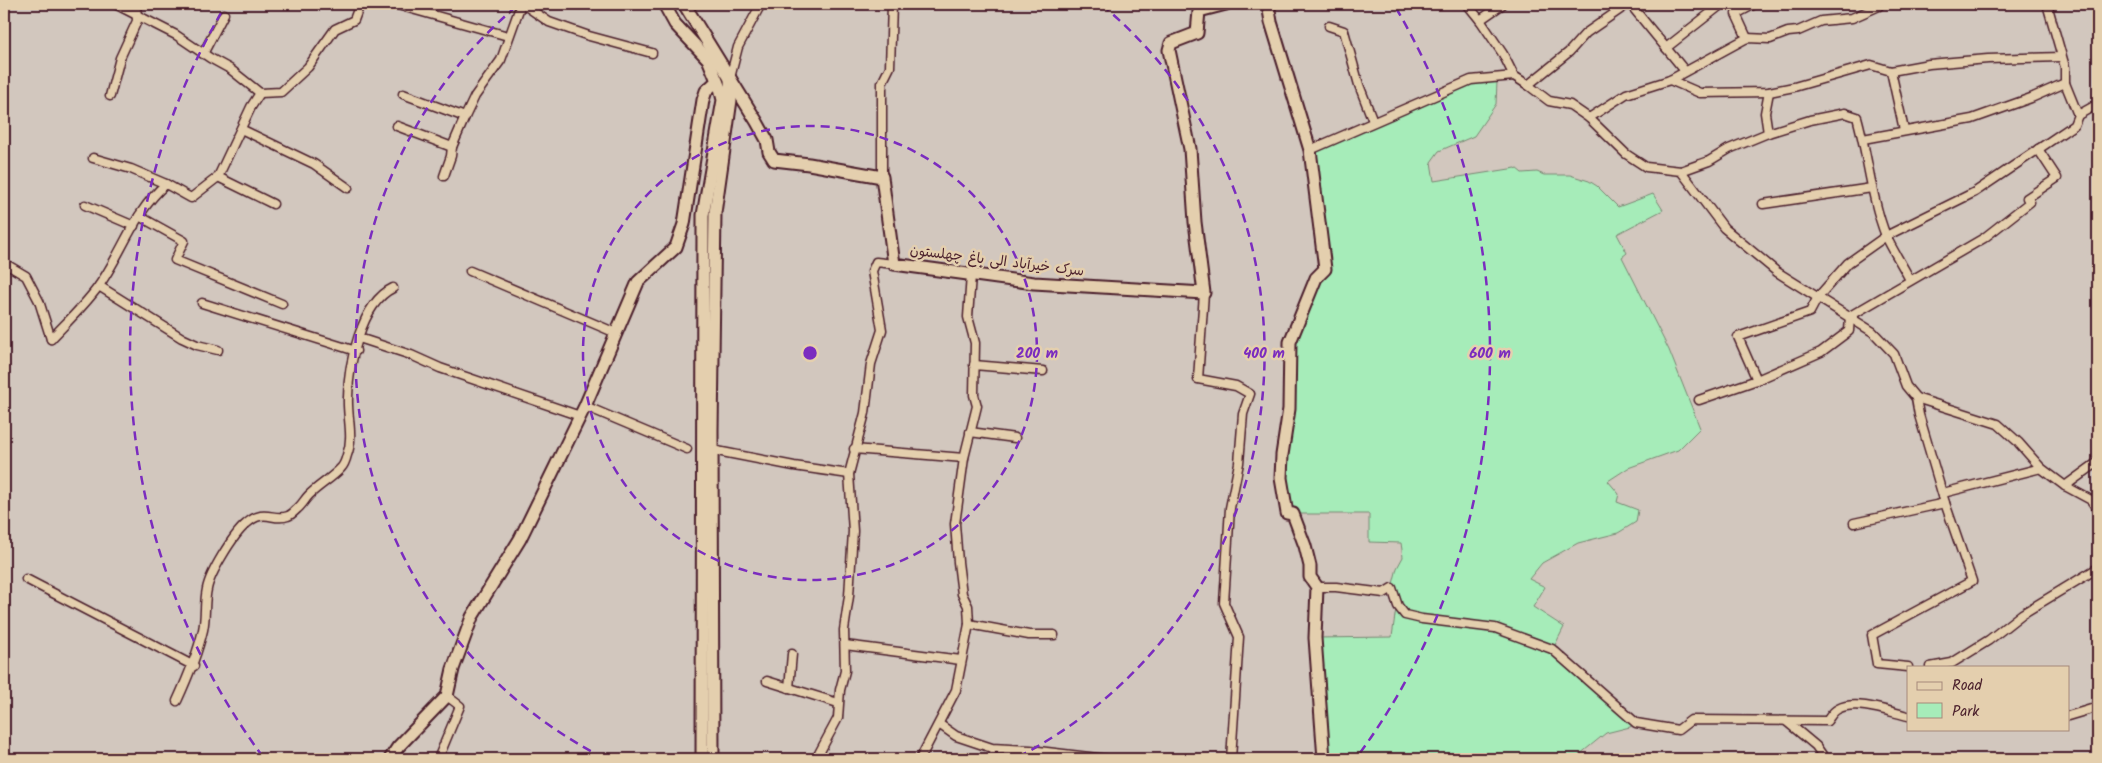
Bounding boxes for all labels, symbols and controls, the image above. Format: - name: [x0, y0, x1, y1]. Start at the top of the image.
- street label: سرک خیرآباد الی باغ چهلستون: [909, 239, 1085, 283]
- text: 200 m: [1016, 342, 1058, 366]
- text: 400 m: [1243, 342, 1285, 366]
- text: 600 m: [1469, 342, 1511, 366]
- centre of rings: [801, 344, 819, 362]
- legend: [1907, 666, 2070, 730]
- text: Road: [1952, 674, 1983, 698]
- text: Park: [1952, 700, 1980, 724]

